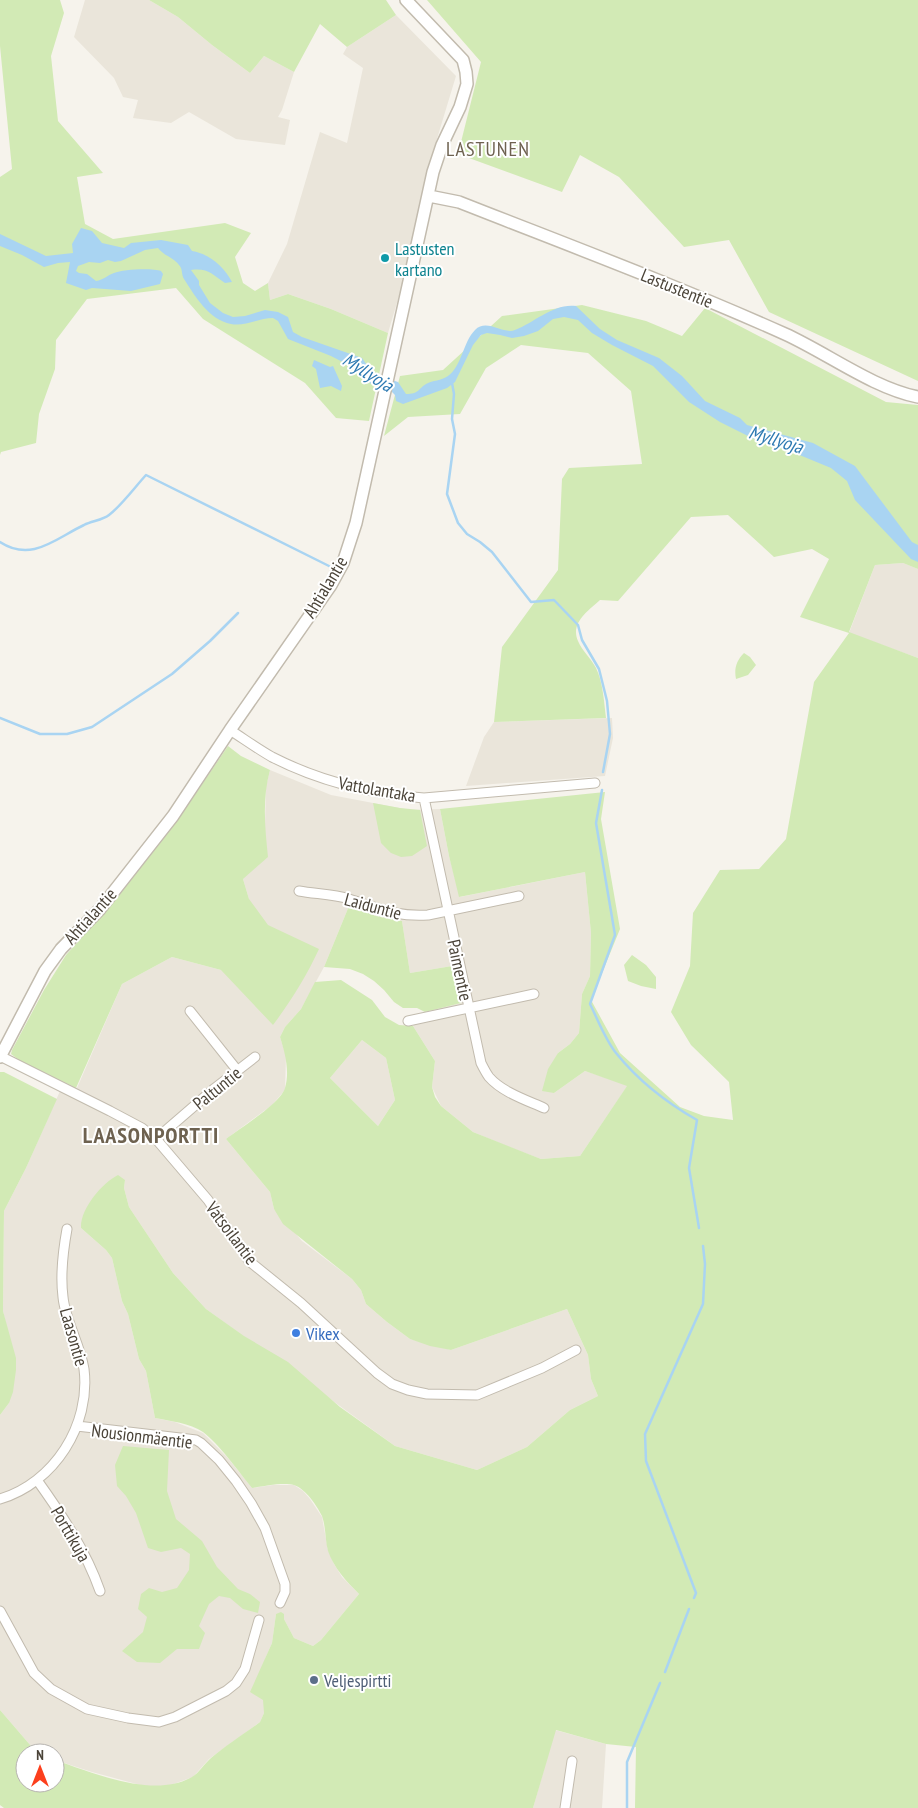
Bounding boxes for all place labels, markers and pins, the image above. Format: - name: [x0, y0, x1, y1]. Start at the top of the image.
- place label: Lastusten kartano: [395, 237, 455, 281]
- marker: Lastusten kartano: [379, 252, 391, 264]
- place label: Vikex: [305, 1322, 340, 1345]
- marker: Vikex: [290, 1327, 302, 1339]
- place label: Veljespirtti: [323, 1669, 391, 1692]
- marker: Veljespirtti: [308, 1674, 320, 1686]

